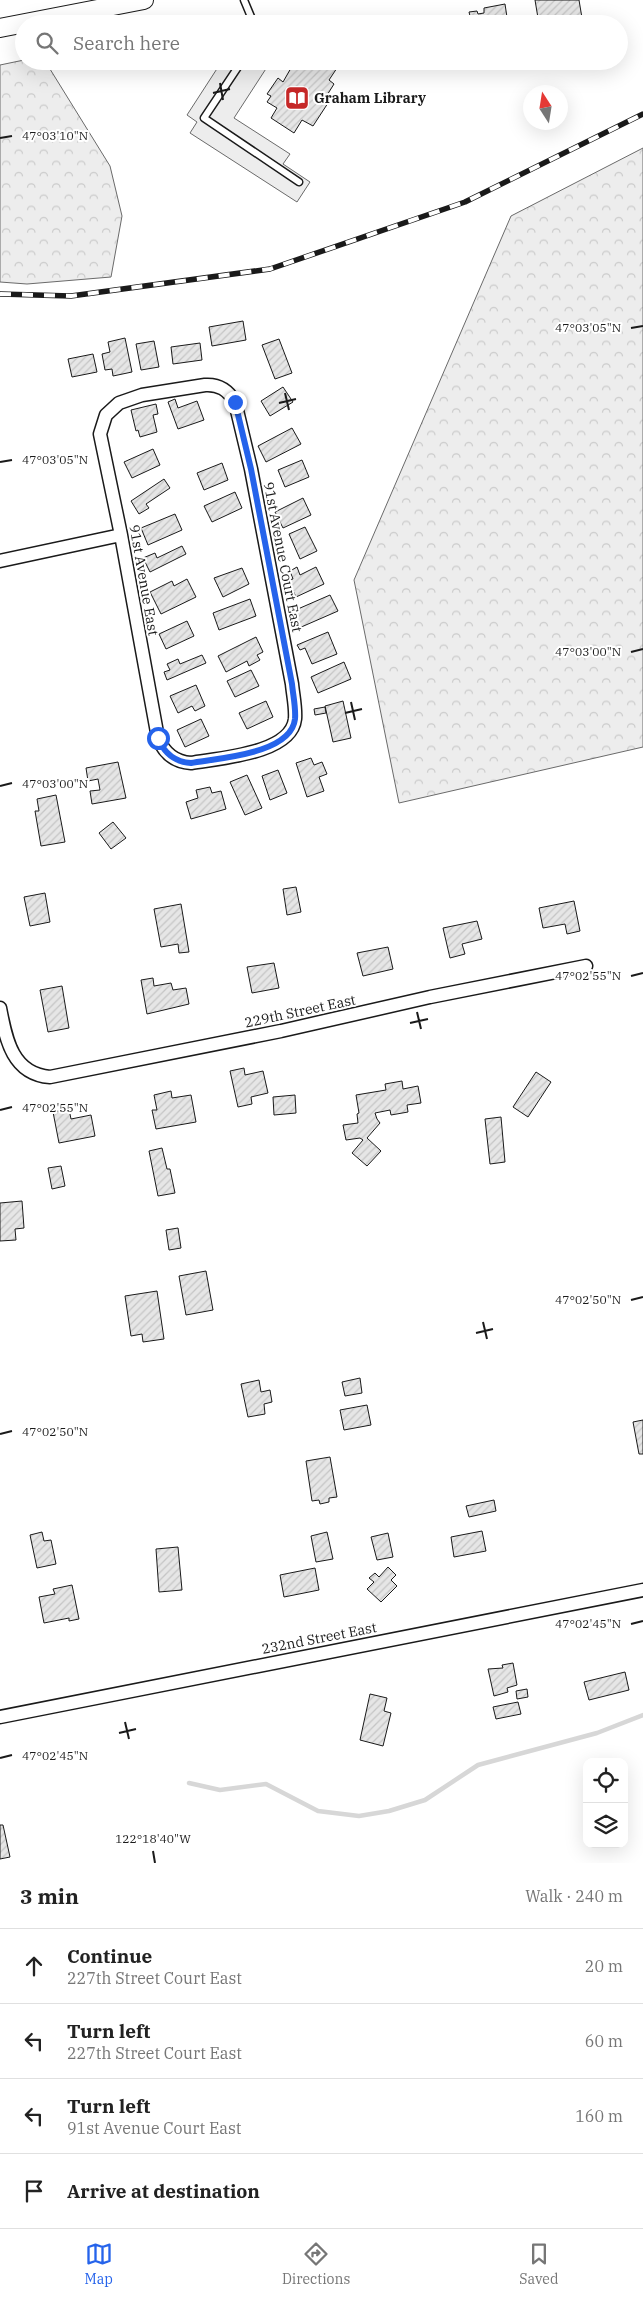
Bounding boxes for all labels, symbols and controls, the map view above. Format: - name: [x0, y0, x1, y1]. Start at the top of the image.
- search box: [15, 15, 628, 70]
- icon: search: [33, 29, 61, 57]
- text: Search here: [73, 31, 180, 55]
- library icon: Graham Library: [284, 85, 310, 111]
- north arrow: [523, 85, 568, 130]
- place label: Graham Library: [314, 89, 426, 107]
- text: 47°03'10"N: [22, 128, 88, 143]
- text: 47°03'05"N: [555, 320, 621, 335]
- route end: [224, 391, 247, 414]
- text: 47°03'05"N: [22, 452, 88, 467]
- street label: 91st Avenue Court East: [260, 480, 306, 634]
- street label: 91st Avenue East: [125, 523, 163, 637]
- text: 47°03'00"N: [555, 644, 621, 659]
- route start: [147, 727, 170, 750]
- text: 47°03'00"N: [22, 776, 88, 791]
- text: 47°02'55"N: [555, 968, 621, 983]
- street label: 229th Street East: [243, 990, 357, 1032]
- text: 47°02'55"N: [22, 1100, 88, 1115]
- text: 47°02'50"N: [555, 1292, 621, 1307]
- text: 47°02'50"N: [22, 1424, 88, 1439]
- text: 47°02'45"N: [555, 1616, 621, 1631]
- street label: 232nd Street East: [260, 1618, 378, 1658]
- text: 47°02'45"N: [22, 1748, 88, 1763]
- map controls: [583, 1758, 628, 1848]
- button: locate: [583, 1758, 628, 1803]
- button: layers: [583, 1803, 628, 1848]
- text: 122°18'40"W: [115, 1831, 191, 1846]
- text: 3 min: [20, 1882, 79, 1910]
- text: Walk · 240 m: [525, 1886, 623, 1906]
- text: Continue: [67, 1944, 152, 1968]
- icon: ahead: [20, 1952, 48, 1980]
- text: 20 m: [585, 1956, 623, 1976]
- text: 227th Street Court East: [67, 1968, 242, 1988]
- text: Turn left: [67, 2019, 150, 2043]
- icon: left: [20, 2027, 48, 2055]
- text: 60 m: [585, 2031, 623, 2051]
- text: 227th Street Court East: [67, 2043, 242, 2063]
- text: Turn left: [67, 2094, 150, 2118]
- icon: left: [20, 2102, 48, 2130]
- text: 160 m: [575, 2106, 623, 2126]
- text: 91st Avenue Court East: [67, 2118, 241, 2138]
- icon: arrive: [20, 2177, 48, 2205]
- text: Arrive at destination: [67, 2179, 260, 2203]
- tab: Map: [85, 2240, 113, 2288]
- tab: Directions: [282, 2240, 350, 2288]
- tab: Saved: [519, 2240, 558, 2288]

